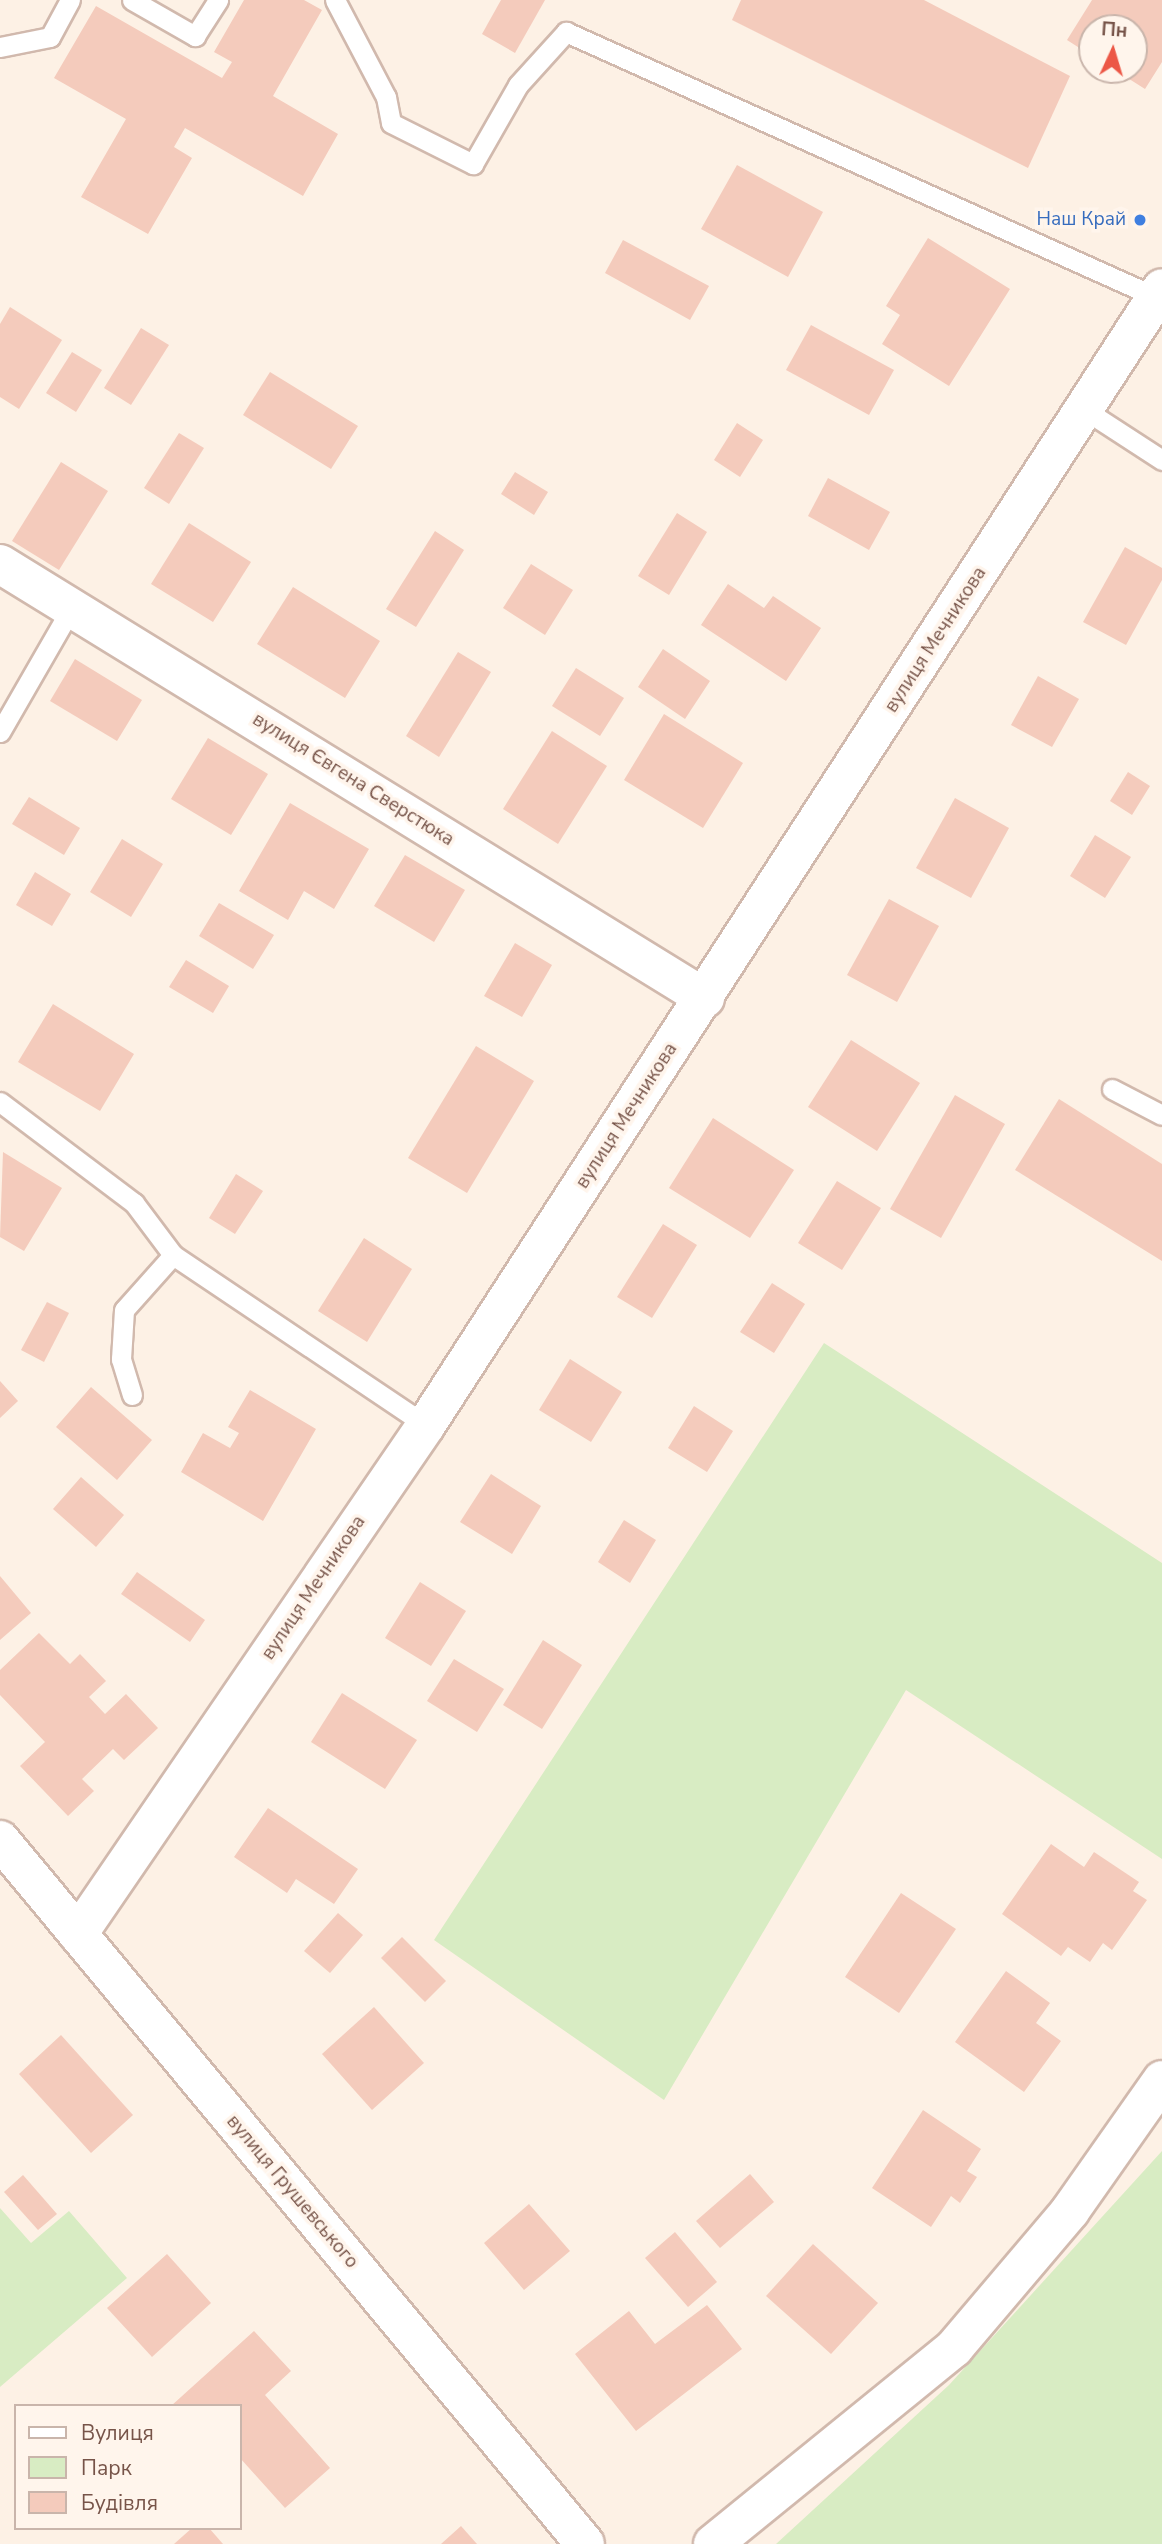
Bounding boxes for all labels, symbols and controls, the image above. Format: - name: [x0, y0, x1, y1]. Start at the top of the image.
- north arrow: [1078, 14, 1148, 84]
- text: Пн: [1100, 16, 1128, 44]
- place label: Наш Край: [1036, 209, 1126, 231]
- marker: Наш Край: [1132, 212, 1148, 228]
- street label: вулиця Мечникова: [880, 563, 992, 717]
- street label: вулиця Євгена Сверстюка: [248, 709, 458, 851]
- street label: вулиця Мечникова: [571, 1039, 683, 1193]
- street label: вулиця Мечникова: [257, 1512, 371, 1664]
- street label: вулиця Грушевського: [221, 2111, 363, 2273]
- legend: [14, 2404, 242, 2530]
- text: Вулиця: [81, 2419, 154, 2447]
- text: Парк: [81, 2454, 132, 2482]
- text: Будівля: [81, 2489, 158, 2517]

